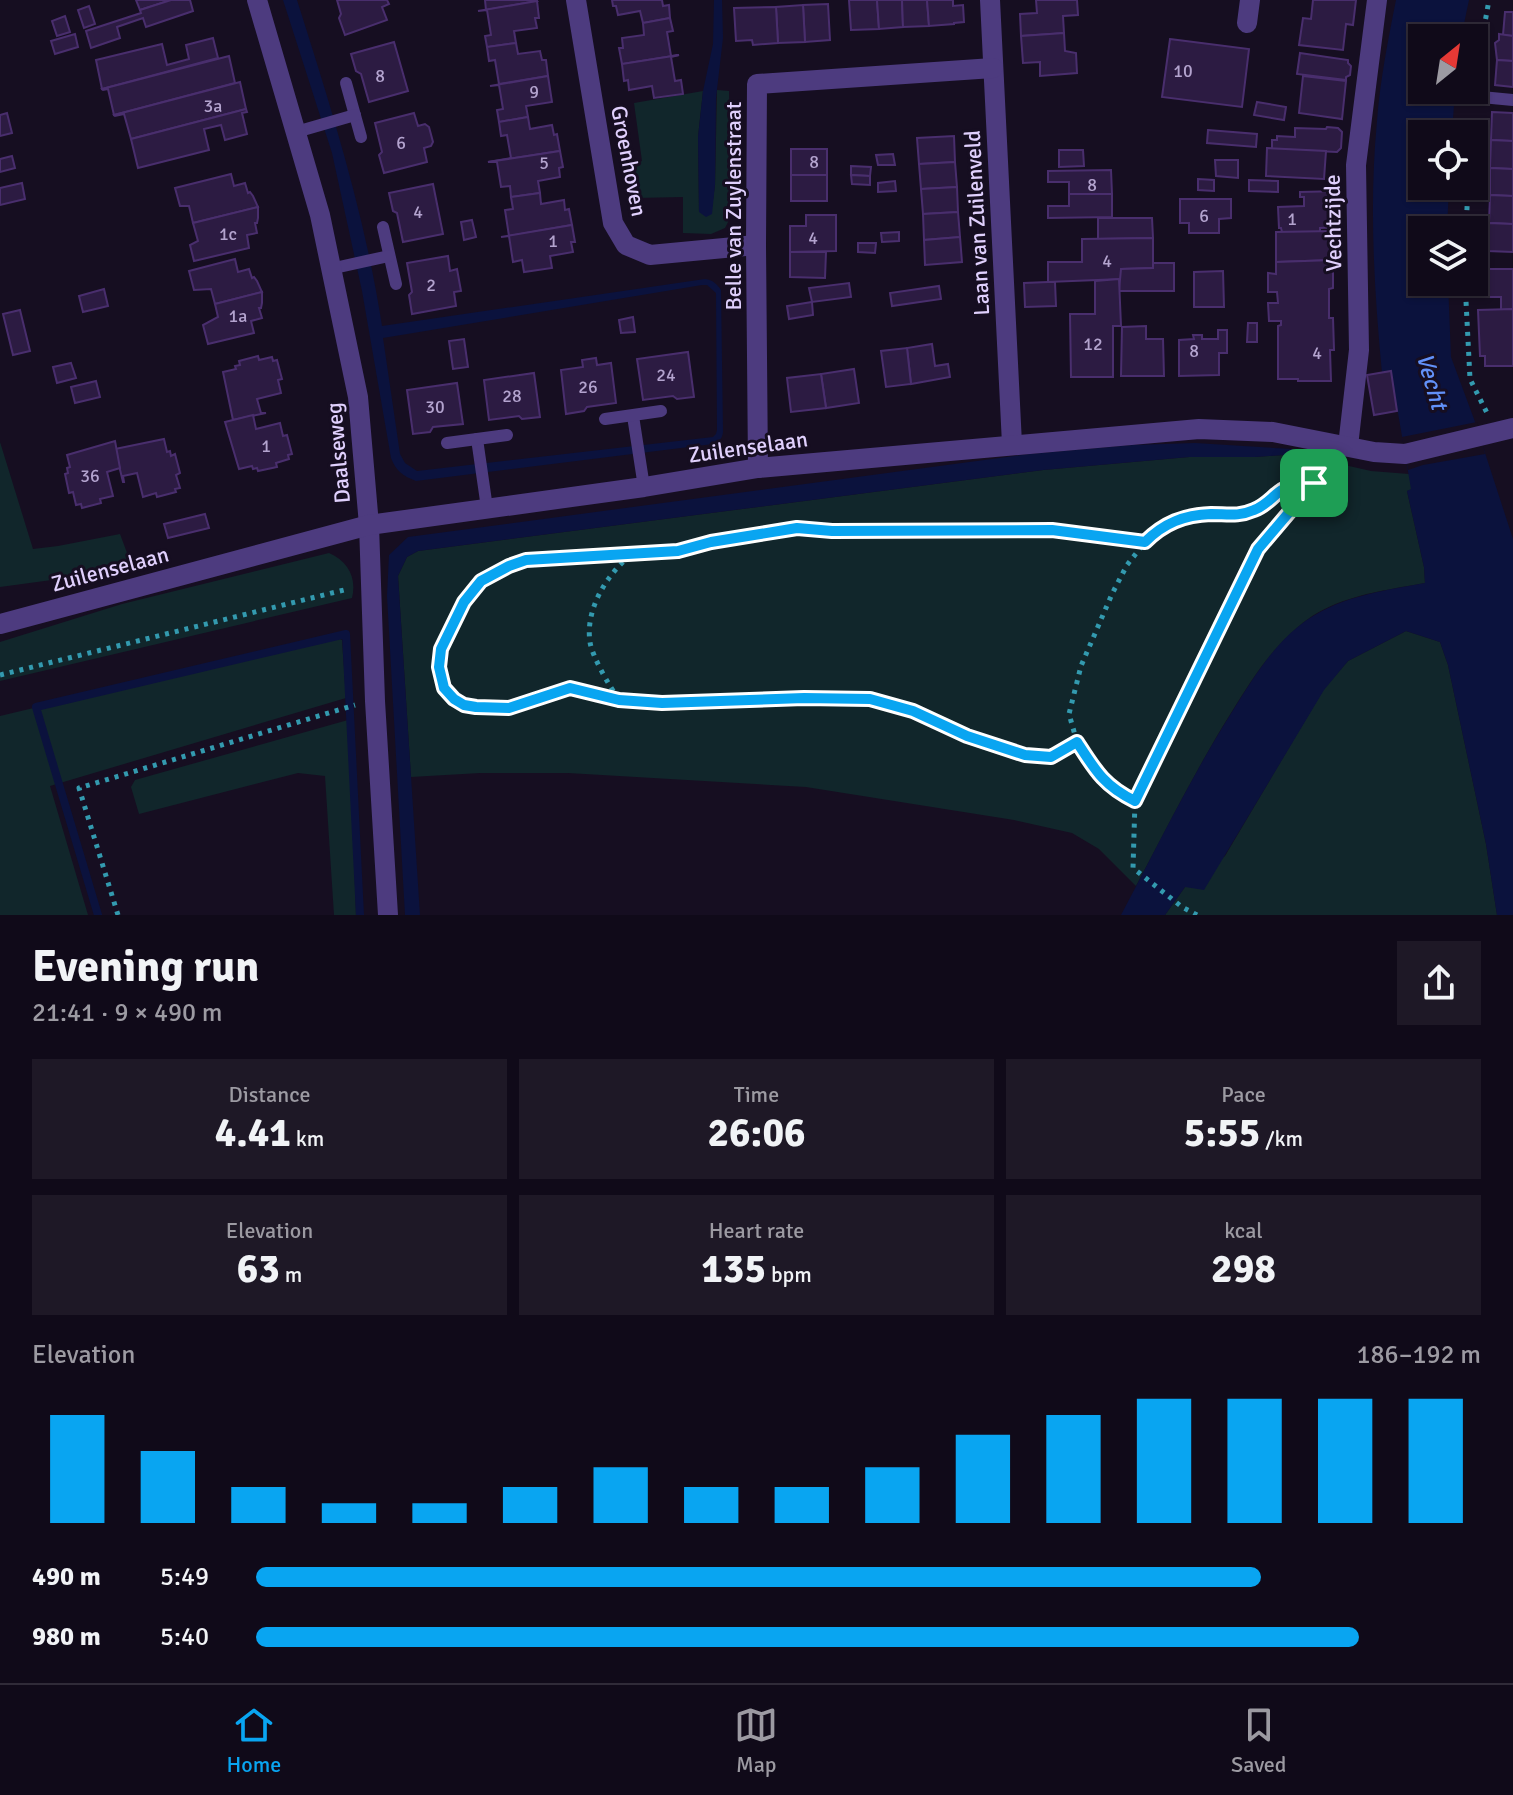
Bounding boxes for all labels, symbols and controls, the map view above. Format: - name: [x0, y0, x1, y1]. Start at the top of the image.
- north arrow: [1408, 24, 1488, 104]
- map controls: [1408, 24, 1488, 296]
- house number: 10: [1173, 60, 1193, 82]
- house number: 8: [375, 65, 385, 87]
- house number: 9: [529, 81, 539, 103]
- house number: 3a: [204, 95, 222, 117]
- street label: Belle van Zuylenstraat: [720, 101, 747, 310]
- street label: Groenhoven: [605, 103, 653, 219]
- button: locate: [1408, 120, 1488, 200]
- street label: Laan van Zuilenveld: [959, 130, 995, 316]
- house number: 6: [396, 132, 406, 154]
- house number: 8: [809, 151, 819, 173]
- house number: 5: [539, 152, 549, 174]
- house number: 8: [1087, 174, 1097, 196]
- street label: Vechtzijde: [1319, 174, 1347, 272]
- house number: 4: [413, 201, 423, 223]
- house number: 6: [1199, 205, 1209, 227]
- house number: 1: [1287, 208, 1297, 230]
- button: layers: [1408, 216, 1488, 296]
- house number: 1c: [219, 223, 237, 245]
- house number: 4: [808, 227, 818, 249]
- house number: 1: [548, 230, 558, 252]
- house number: 4: [1102, 250, 1112, 272]
- house number: 2: [426, 274, 436, 296]
- house number: 1a: [229, 305, 247, 327]
- house number: 12: [1083, 333, 1103, 355]
- house number: 8: [1189, 340, 1199, 362]
- house number: 4: [1312, 342, 1322, 364]
- water label: Vecht: [1410, 349, 1455, 415]
- house number: 24: [656, 364, 676, 386]
- house number: 26: [578, 376, 598, 398]
- house number: 28: [502, 385, 522, 407]
- house number: 30: [425, 396, 445, 418]
- street label: Daalseweg: [320, 401, 356, 505]
- street label: Zuilenselaan: [687, 425, 809, 469]
- house number: 1: [261, 435, 271, 457]
- pin: [1280, 449, 1348, 517]
- icon: arrive: [1292, 461, 1336, 505]
- house number: 36: [80, 465, 100, 487]
- street label: Zuilenselaan: [48, 540, 172, 598]
- text: Evening run: [32, 940, 259, 994]
- button: share: [1397, 941, 1481, 1025]
- text: 21:41 · 9 × 490 m: [32, 997, 223, 1029]
- text: Distance: [229, 1081, 310, 1108]
- text: Time: [734, 1081, 779, 1108]
- text: Pace: [1221, 1081, 1266, 1108]
- text: 4.41: [215, 1108, 291, 1158]
- text: 26:06: [707, 1108, 806, 1158]
- text: 5:55: [1184, 1108, 1260, 1158]
- text: km: [291, 1125, 324, 1152]
- text: /km: [1260, 1125, 1303, 1152]
- text: Elevation: [226, 1217, 313, 1244]
- text: Heart rate: [709, 1217, 804, 1244]
- text: kcal: [1224, 1217, 1263, 1244]
- text: 63: [237, 1244, 280, 1294]
- text: 135: [701, 1244, 766, 1294]
- text: 298: [1211, 1244, 1276, 1294]
- text: m: [280, 1261, 302, 1288]
- text: bpm: [766, 1261, 812, 1288]
- text: Elevation: [32, 1339, 136, 1371]
- text: 186–192 m: [1357, 1339, 1481, 1371]
- text: 490 m: [32, 1561, 101, 1593]
- text: 5:49: [160, 1561, 209, 1593]
- text: 980 m: [32, 1621, 101, 1653]
- text: 5:40: [160, 1621, 209, 1653]
- tab: Home: [226, 1703, 281, 1778]
- tab: Map: [734, 1703, 778, 1778]
- tab: Saved: [1231, 1703, 1287, 1778]

